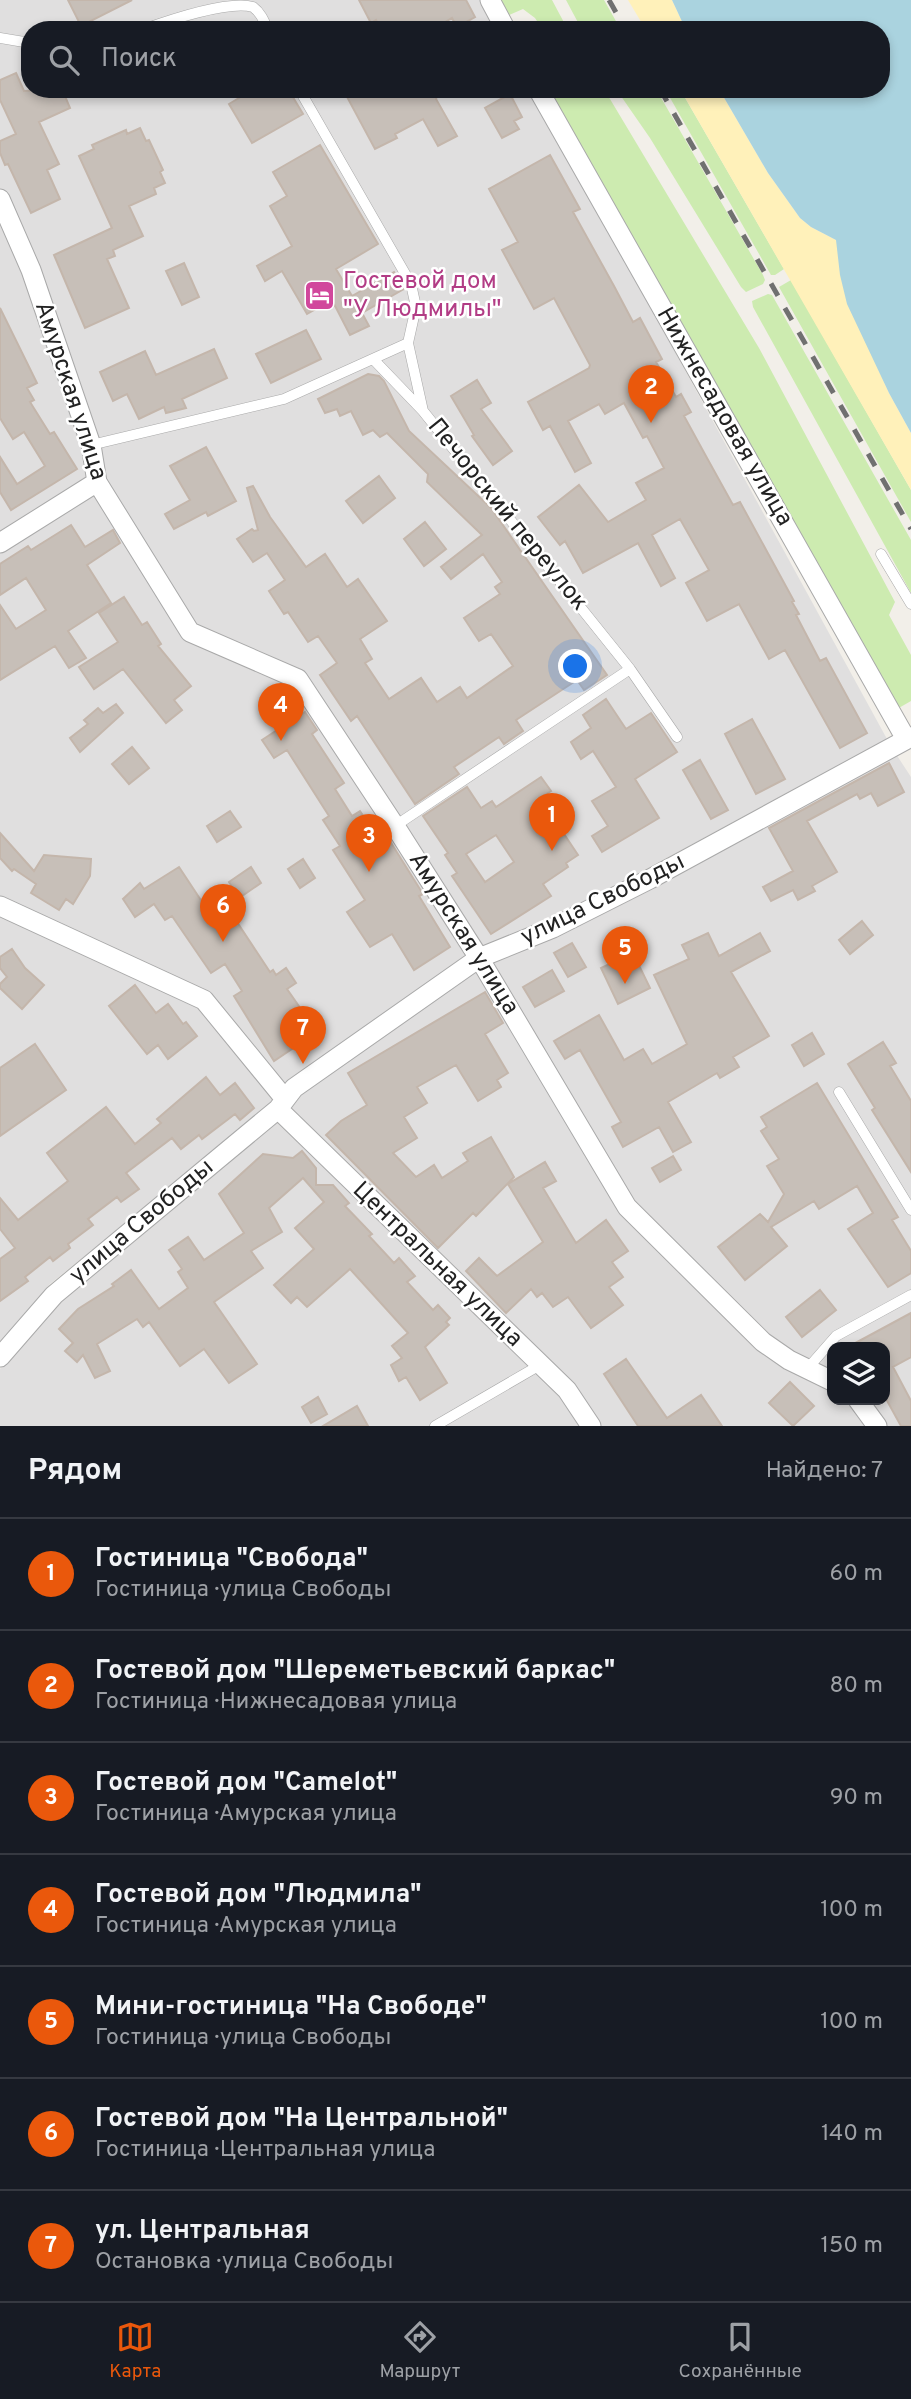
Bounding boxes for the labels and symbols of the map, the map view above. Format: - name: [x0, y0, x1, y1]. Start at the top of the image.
- place label: Гостевой дом "У Людмилы": [343, 267, 502, 325]
- hotel icon: Гостевой дом "У Людмилы": [303, 279, 337, 313]
- street label: Амурская улица: [27, 298, 113, 484]
- street label: Нижнесадовая улица: [649, 302, 799, 532]
- pin: 2: [628, 365, 674, 423]
- street label: Печорский переулок: [420, 413, 594, 617]
- your location: [558, 649, 592, 683]
- pin: 4: [258, 683, 304, 741]
- pin: 1: [529, 793, 575, 851]
- pin: 3: [346, 814, 392, 872]
- street label: Амурская улица: [401, 847, 525, 1021]
- street label: улица Свободы: [516, 847, 690, 953]
- pin: 6: [200, 884, 246, 942]
- pin: 5: [602, 926, 648, 984]
- pin: 7: [280, 1006, 326, 1064]
- street label: улица Свободы: [64, 1153, 220, 1291]
- street label: Центральная улица: [346, 1176, 528, 1354]

